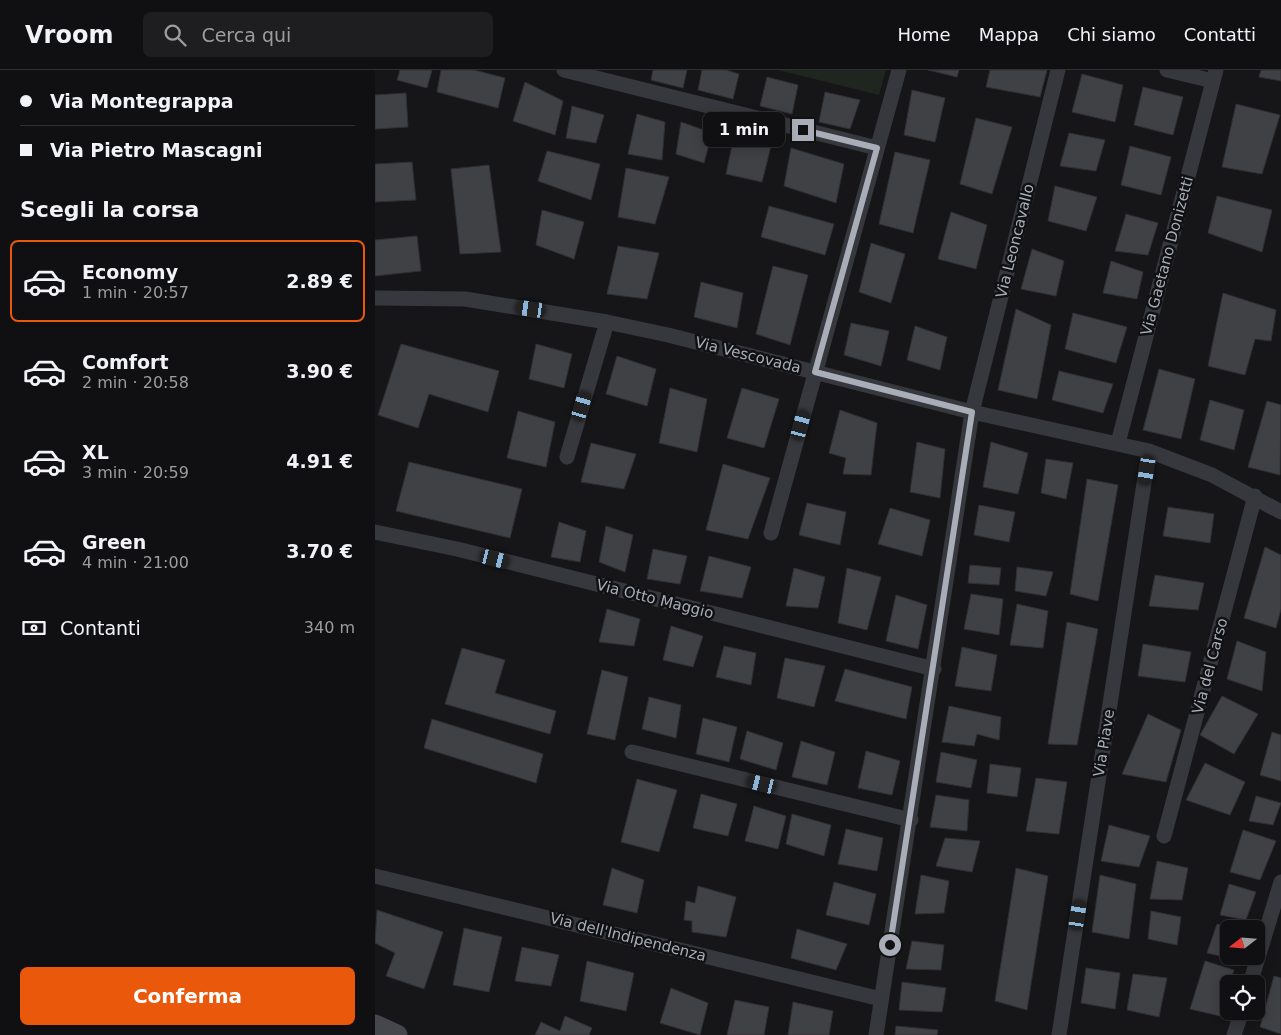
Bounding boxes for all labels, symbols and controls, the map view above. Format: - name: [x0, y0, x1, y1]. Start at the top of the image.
- search box: [143, 12, 493, 57]
- text: Vroom: [25, 21, 113, 49]
- icon: search: [161, 21, 189, 49]
- text: Cerca qui: [201, 24, 291, 46]
- text: Home: [898, 24, 951, 45]
- text: Mappa: [979, 24, 1039, 45]
- text: Chi siamo: [1067, 24, 1156, 45]
- text: Contatti: [1184, 24, 1256, 45]
- text: Via Montegrappa: [50, 90, 234, 112]
- callout: 1 min: [703, 112, 785, 148]
- route end: [792, 119, 814, 141]
- text: 1 min: [719, 120, 769, 139]
- text: Via Pietro Mascagni: [50, 139, 263, 161]
- street label: Via Gaetano Donizetti: [1137, 174, 1197, 338]
- street label: Via Leoncavallo: [992, 182, 1038, 300]
- text: Scegli la corsa: [20, 197, 199, 222]
- icon: car: [22, 259, 67, 304]
- text: Economy: [82, 261, 178, 283]
- text: 2.89 €: [286, 270, 353, 292]
- text: 1 min · 20:57: [82, 283, 189, 302]
- car: [515, 299, 546, 319]
- street label: Via Vescovada: [693, 333, 803, 377]
- icon: car: [22, 349, 67, 394]
- text: Comfort: [82, 351, 169, 373]
- text: 3.90 €: [286, 360, 353, 382]
- text: 2 min · 20:58: [82, 373, 189, 392]
- car: [570, 389, 593, 423]
- car: [789, 409, 812, 441]
- icon: car: [22, 439, 67, 484]
- text: XL: [82, 441, 109, 463]
- text: 4.91 €: [286, 450, 353, 472]
- car: [1137, 454, 1156, 486]
- text: 3 min · 20:59: [82, 463, 189, 482]
- icon: car: [22, 529, 67, 574]
- text: Green: [82, 531, 146, 553]
- text: 3.70 €: [286, 540, 353, 562]
- car: [478, 548, 511, 570]
- text: 4 min · 21:00: [82, 553, 189, 572]
- street label: Via Otto Maggio: [595, 576, 715, 622]
- icon: cash: [20, 614, 48, 642]
- street label: Via del Carso: [1189, 616, 1231, 716]
- text: Contanti: [60, 617, 141, 639]
- text: 340 m: [304, 618, 355, 637]
- street label: Via Piave: [1090, 708, 1118, 778]
- car: [745, 773, 778, 795]
- car: [1068, 899, 1087, 931]
- street label: Via dell'Indipendenza: [548, 909, 708, 965]
- north arrow: [1220, 920, 1265, 965]
- map controls: [1220, 920, 1265, 1020]
- route start: [879, 934, 901, 956]
- button: Conferma: [20, 967, 355, 1025]
- button: locate: [1220, 975, 1265, 1020]

